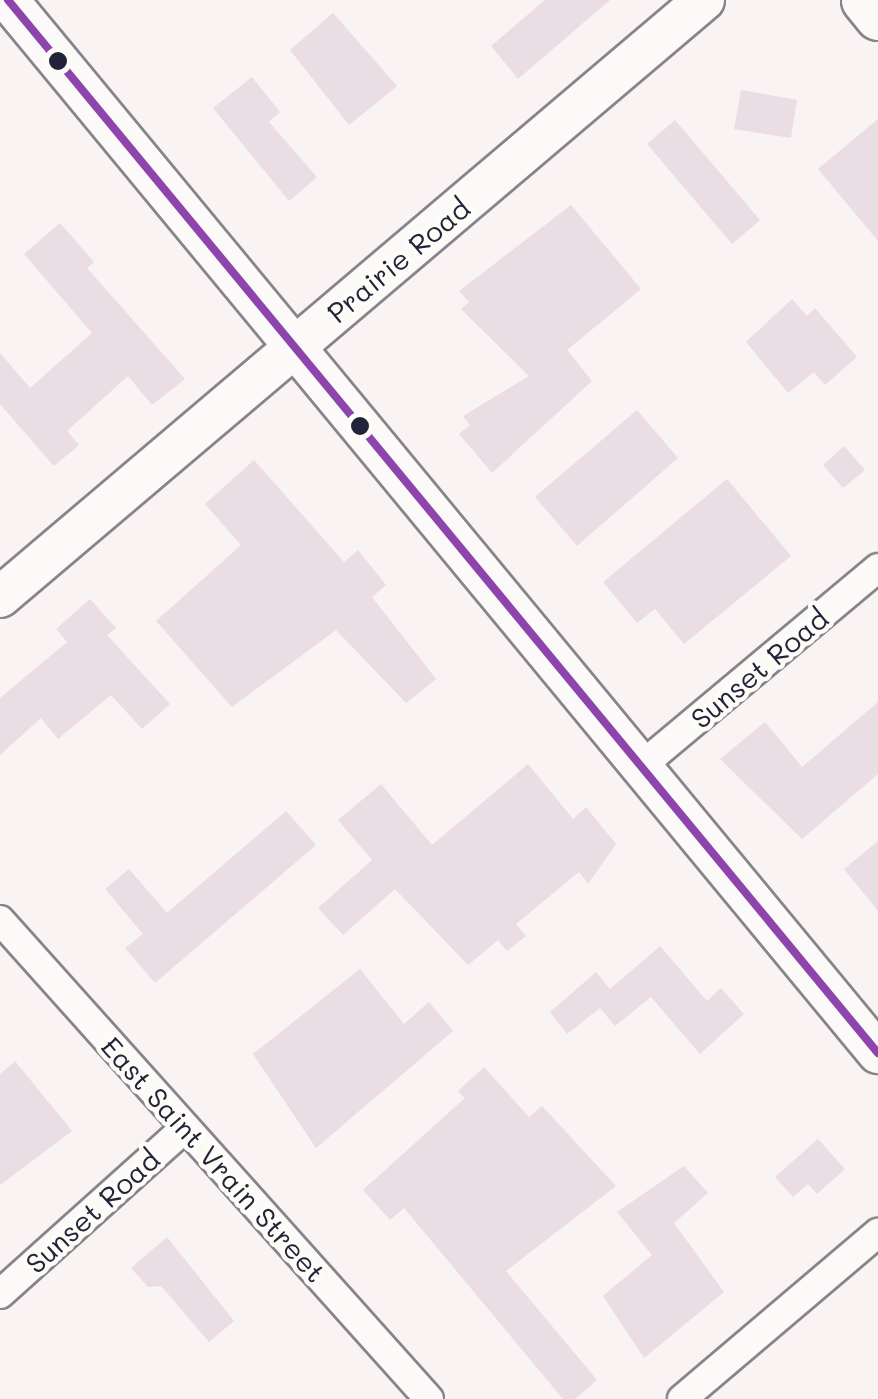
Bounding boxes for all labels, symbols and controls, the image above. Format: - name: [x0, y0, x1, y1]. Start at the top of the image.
- unlabelled marker: [48, 51, 68, 71]
- street label: Prairie Road: [320, 191, 476, 329]
- unlabelled marker: [350, 416, 370, 436]
- street label: Sunset Road: [684, 601, 834, 735]
- street label: East Saint Vrain Street: [95, 1029, 333, 1289]
- street label: Sunset Road: [18, 1142, 166, 1280]

